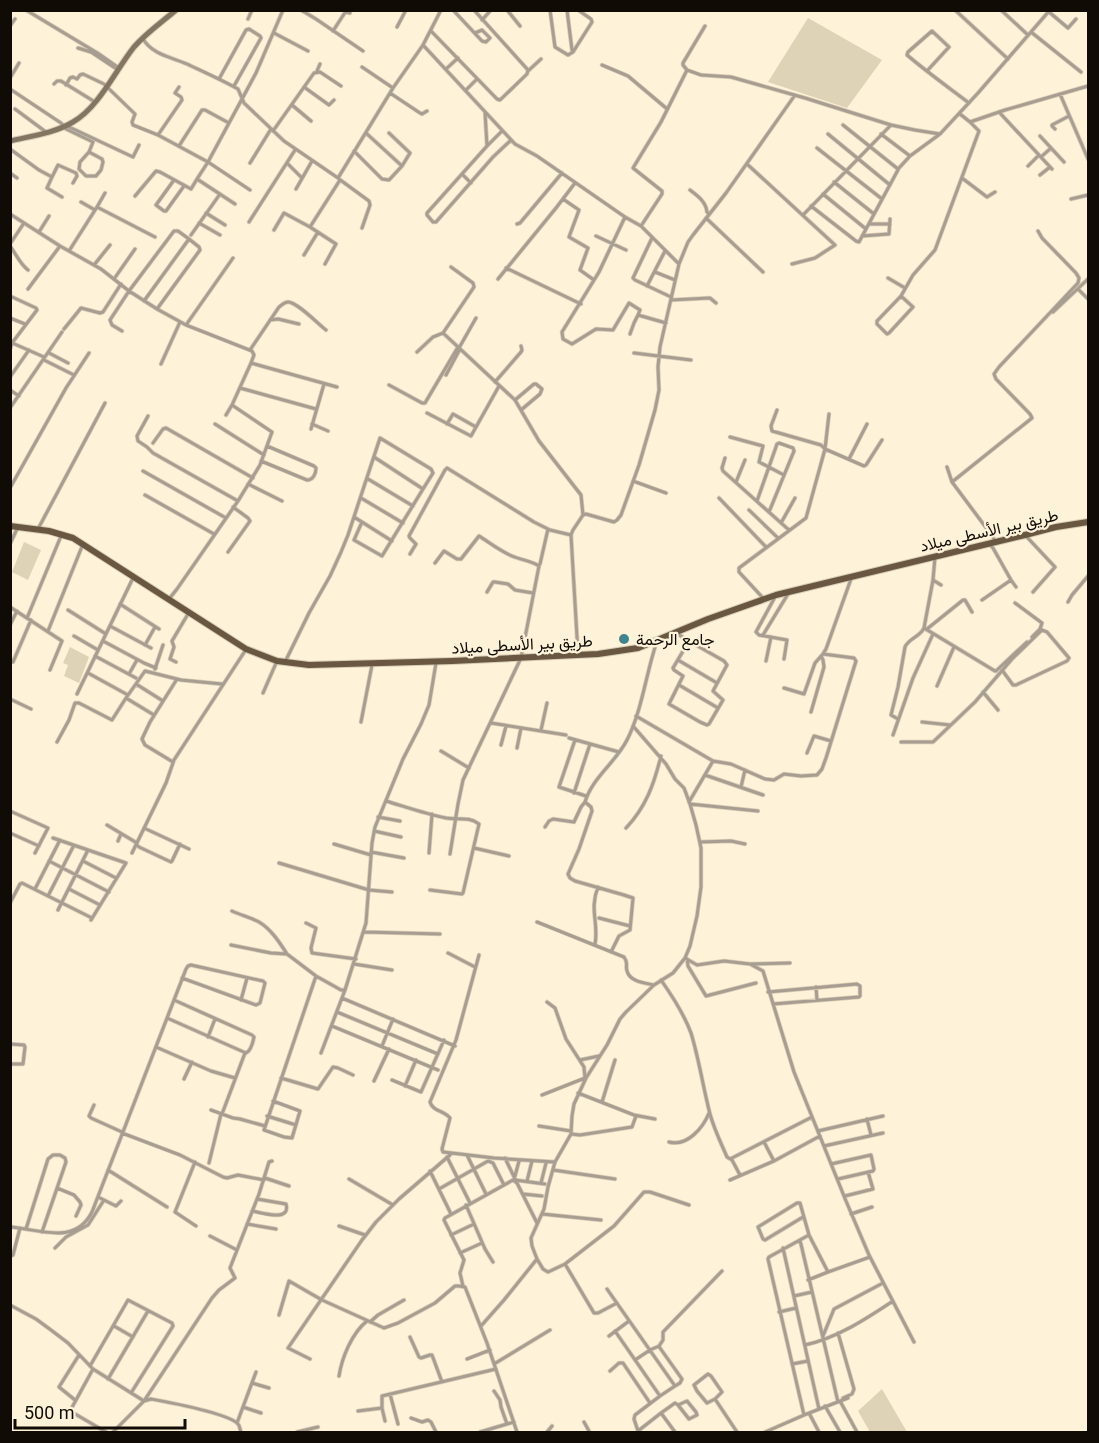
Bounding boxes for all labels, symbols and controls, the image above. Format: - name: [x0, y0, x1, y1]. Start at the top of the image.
- street label: طريق بير الأسطى ميلاد: [918, 505, 1060, 557]
- place label: جامع الرحمة: [636, 630, 715, 651]
- street label: طريق بير الأسطى ميلاد: [451, 631, 593, 659]
- marker: جامع الرحمة: [617, 632, 631, 646]
- scale bar: [15, 1392, 184, 1430]
- text: 500 m: [24, 1402, 75, 1423]

